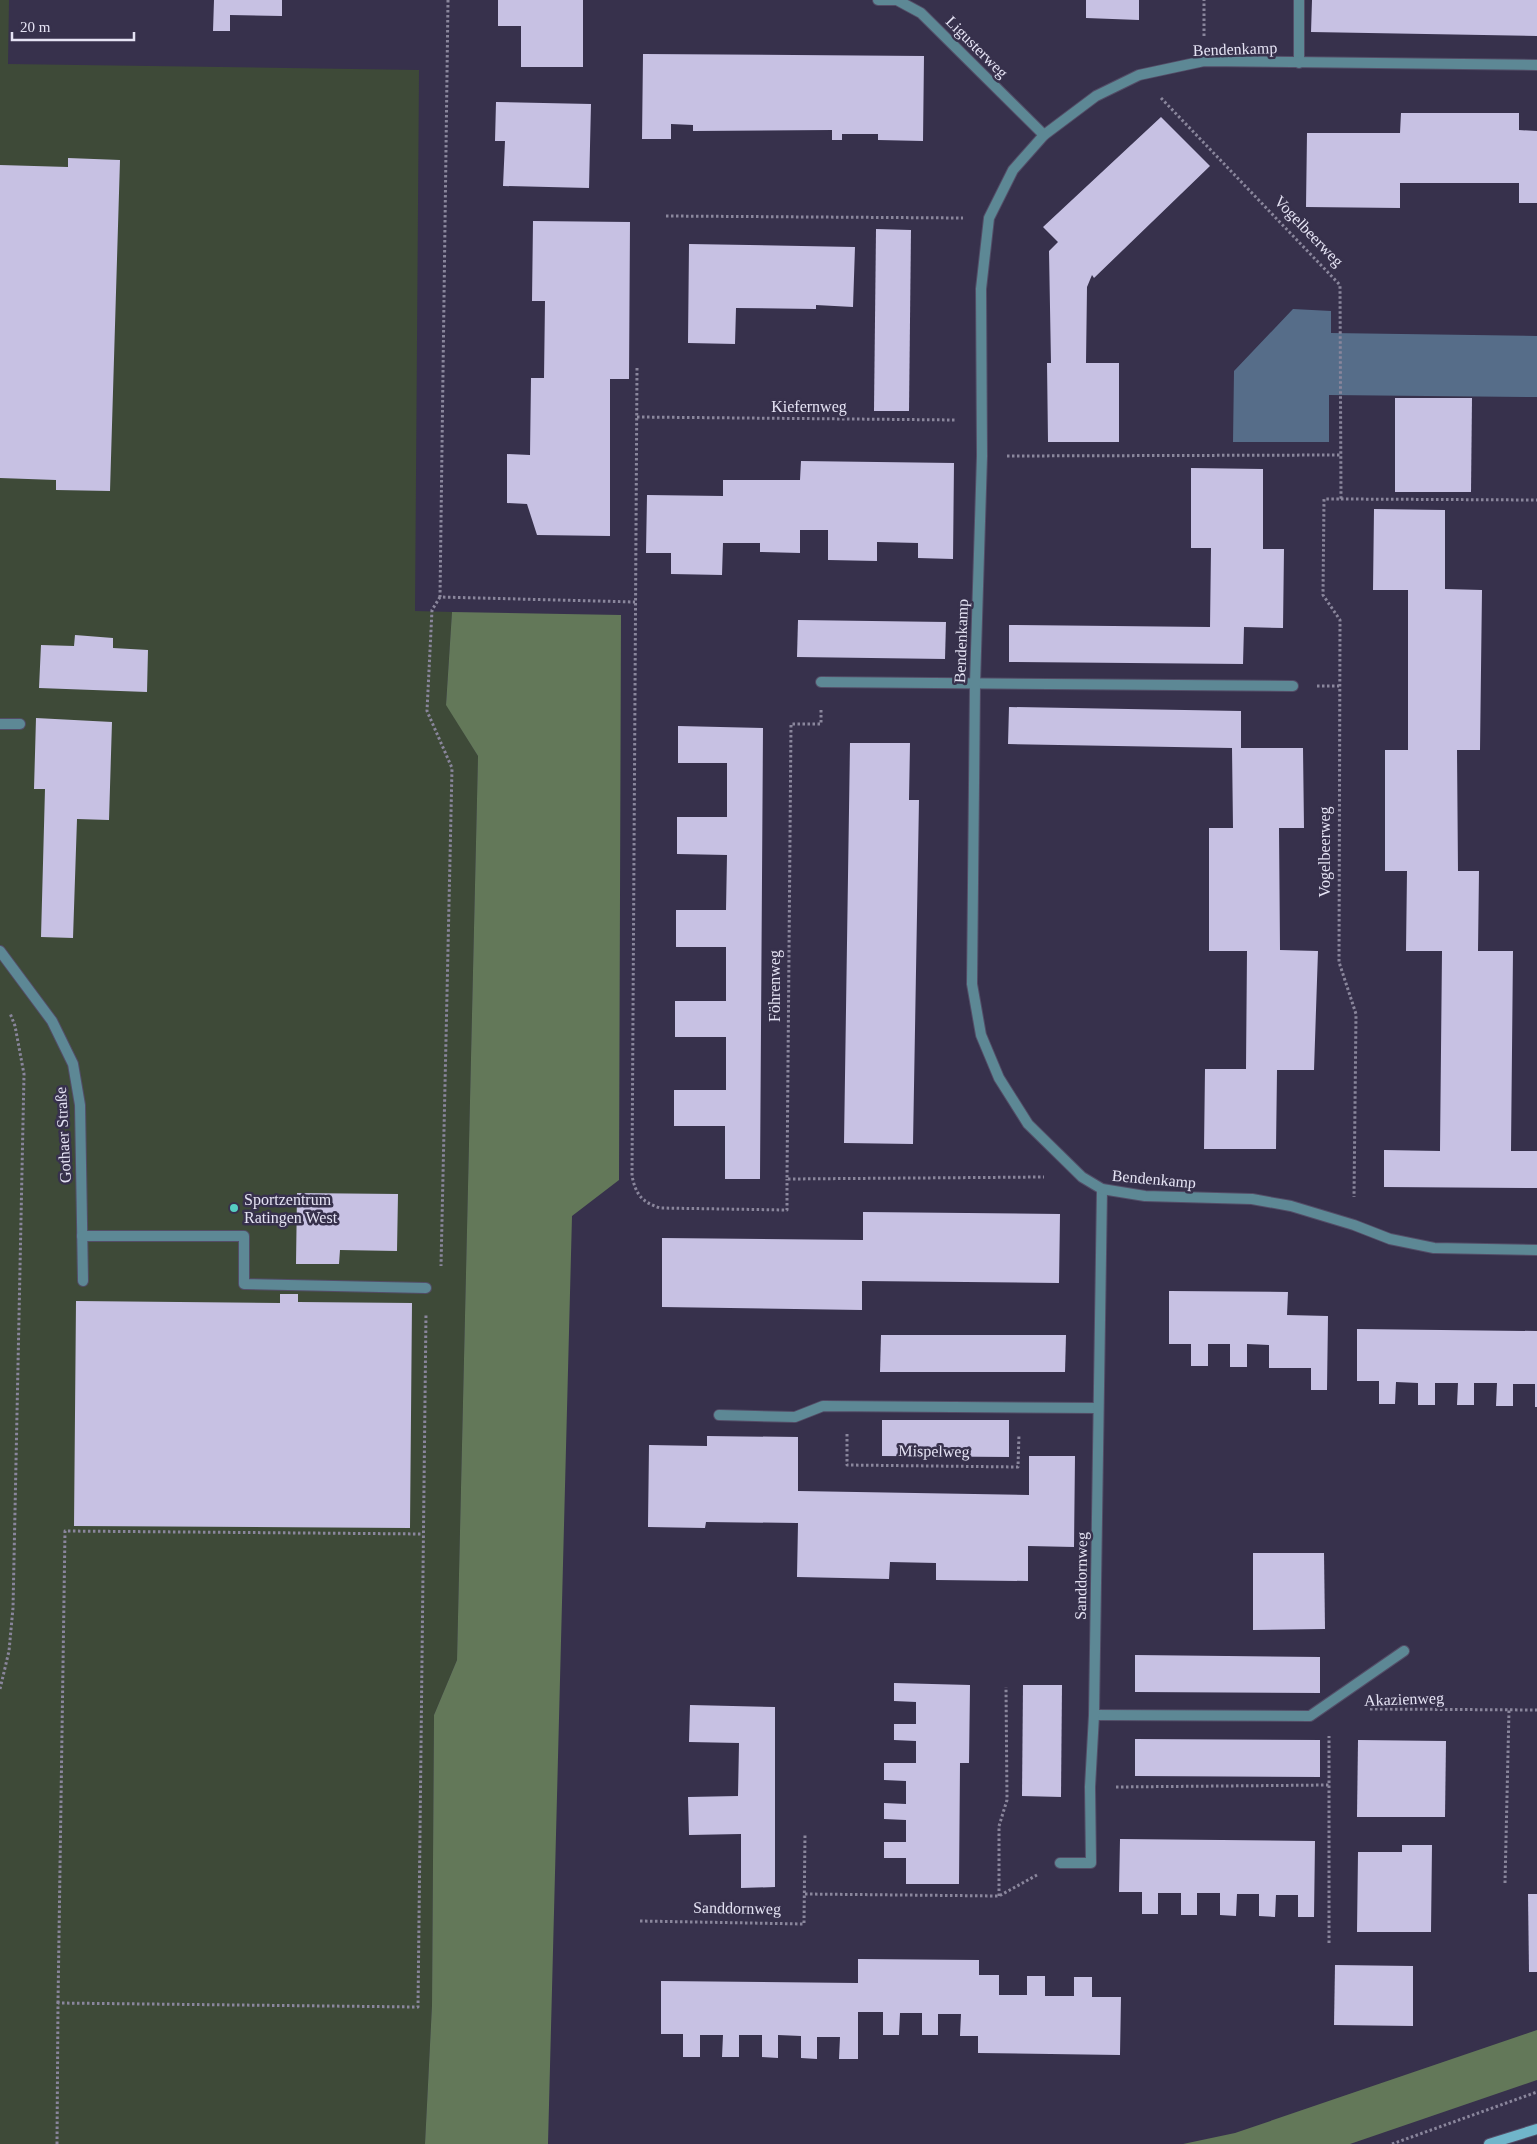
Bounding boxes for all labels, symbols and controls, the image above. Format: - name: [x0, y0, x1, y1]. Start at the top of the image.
- scale bar: [12, 10, 135, 42]
- street label: Ligusterweg: [942, 13, 1011, 82]
- text: 20 m: [20, 19, 51, 35]
- street label: Bendenkamp: [1193, 39, 1278, 60]
- street label: Vogelbeerweg: [1270, 192, 1347, 270]
- street label: Kiefernweg: [771, 398, 847, 416]
- street label: Bendenkamp: [951, 599, 972, 684]
- street label: Vogelbeerweg: [1316, 806, 1334, 898]
- street label: Föhrenweg: [766, 950, 784, 1022]
- street label: Gothaer Straße: [52, 1086, 74, 1184]
- street label: Bendenkamp: [1111, 1167, 1197, 1192]
- place label: Sportzentrum Ratingen West: [244, 1191, 338, 1227]
- marker: Sportzentrum Ratingen West: [228, 1202, 240, 1214]
- street label: Mispelweg: [898, 1442, 970, 1461]
- street label: Sanddornweg: [1072, 1532, 1091, 1620]
- street label: Akazienweg: [1364, 1689, 1444, 1710]
- street label: Sanddornweg: [693, 1899, 781, 1918]

